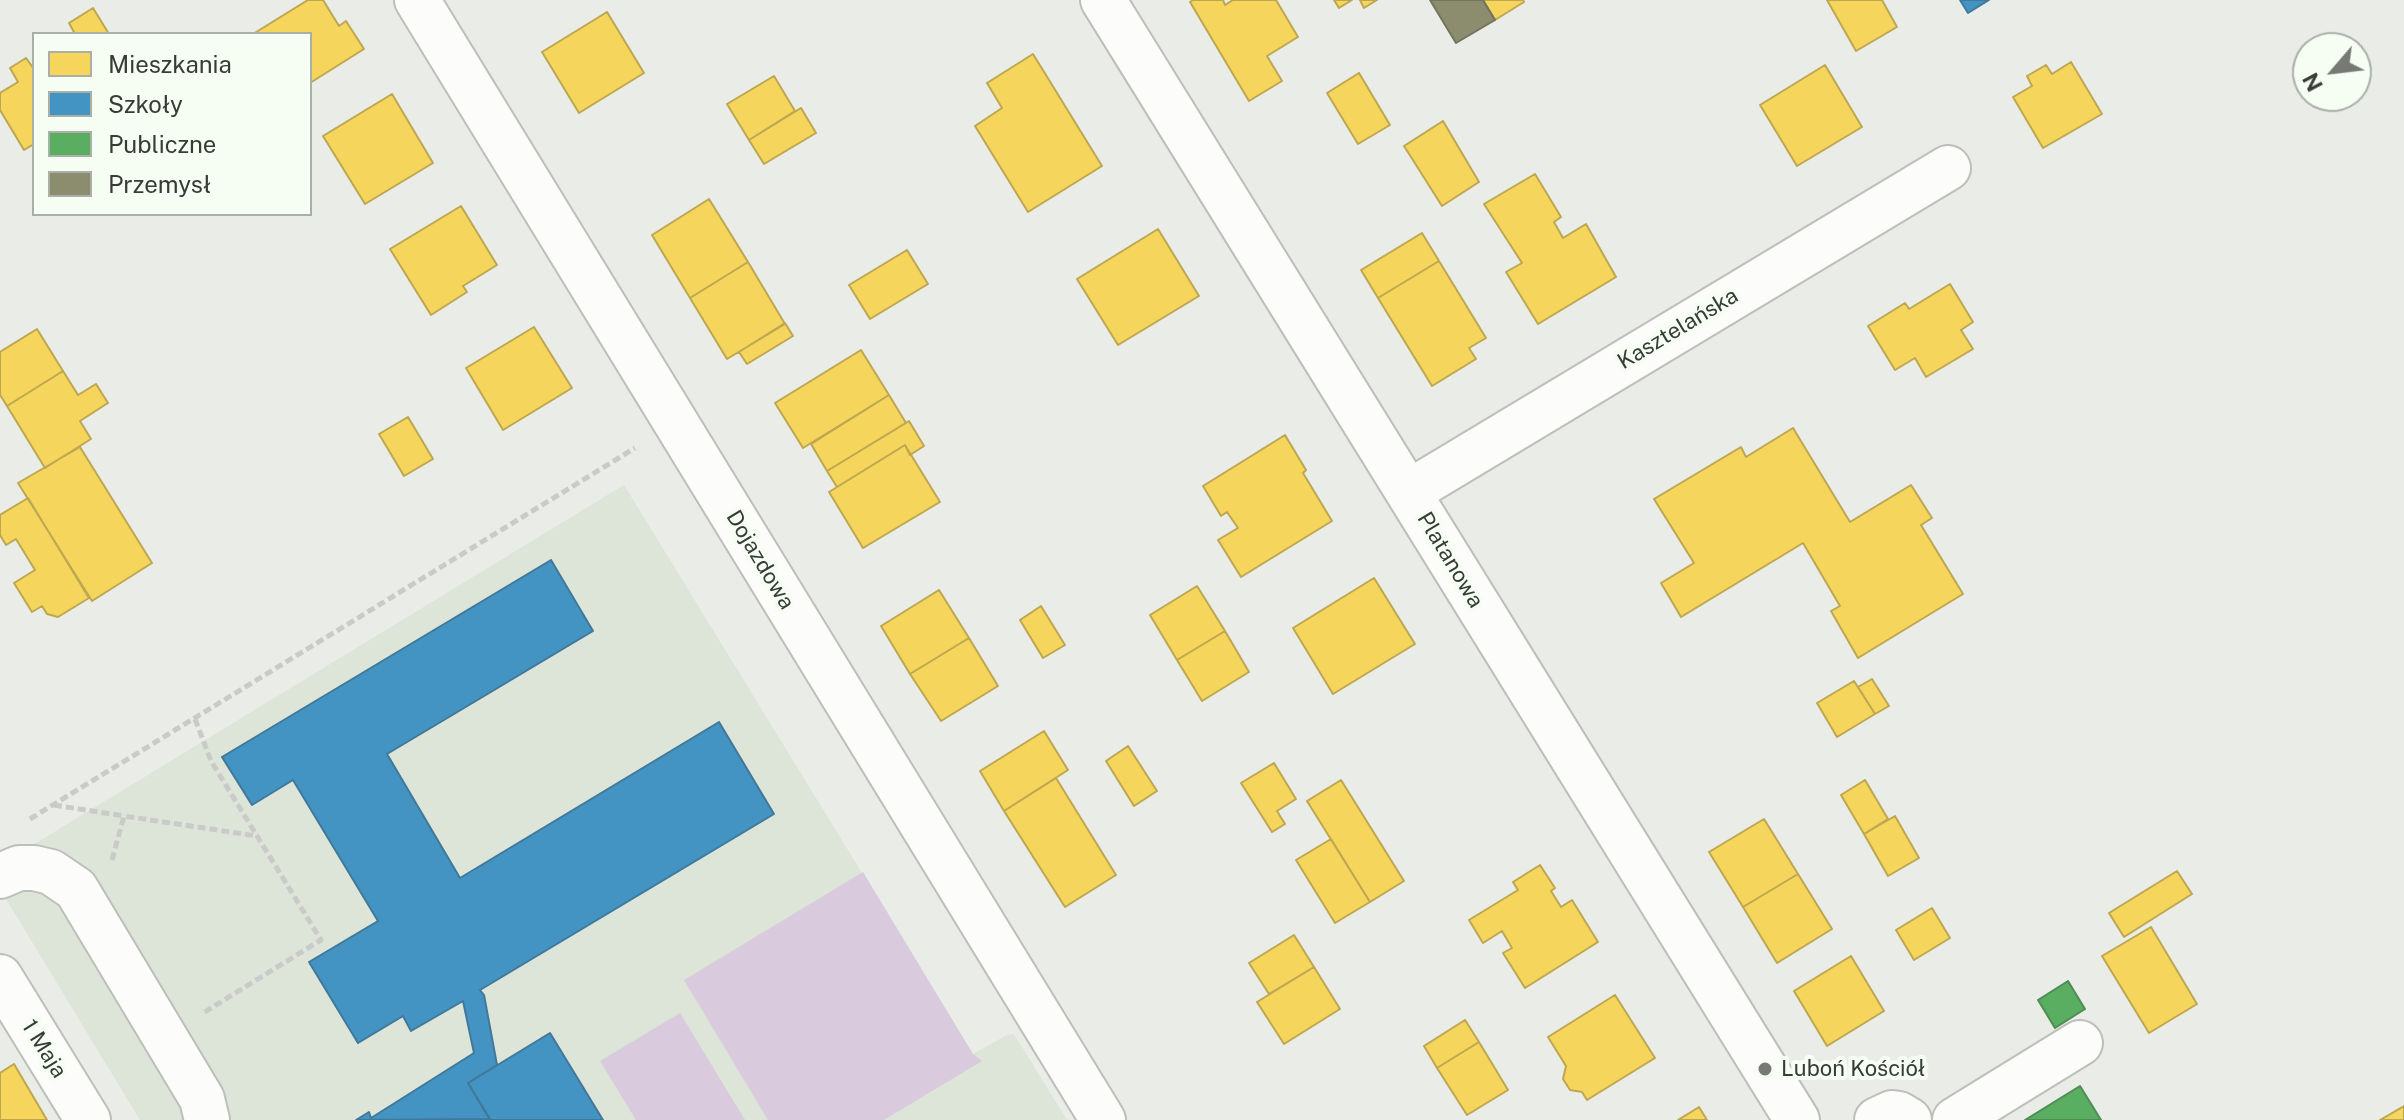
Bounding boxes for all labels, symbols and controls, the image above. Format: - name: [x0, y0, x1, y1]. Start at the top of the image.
- legend: [32, 32, 312, 216]
- north arrow: [2292, 32, 2372, 112]
- text: Mieszkania: [108, 50, 232, 78]
- text: N: [2297, 69, 2328, 96]
- text: Szkoły: [108, 90, 183, 118]
- text: Publiczne: [108, 130, 216, 158]
- text: Przemysł: [108, 170, 211, 198]
- street label: Kasztelańska: [1613, 283, 1743, 375]
- street label: Dojazdowa: [720, 506, 800, 614]
- street label: Platanowa: [1411, 507, 1489, 613]
- street label: 1 Maja: [16, 1015, 72, 1083]
- place label: Luboń Kościół: [1781, 1056, 1926, 1082]
- marker: Luboń Kościół: [1756, 1060, 1774, 1078]

